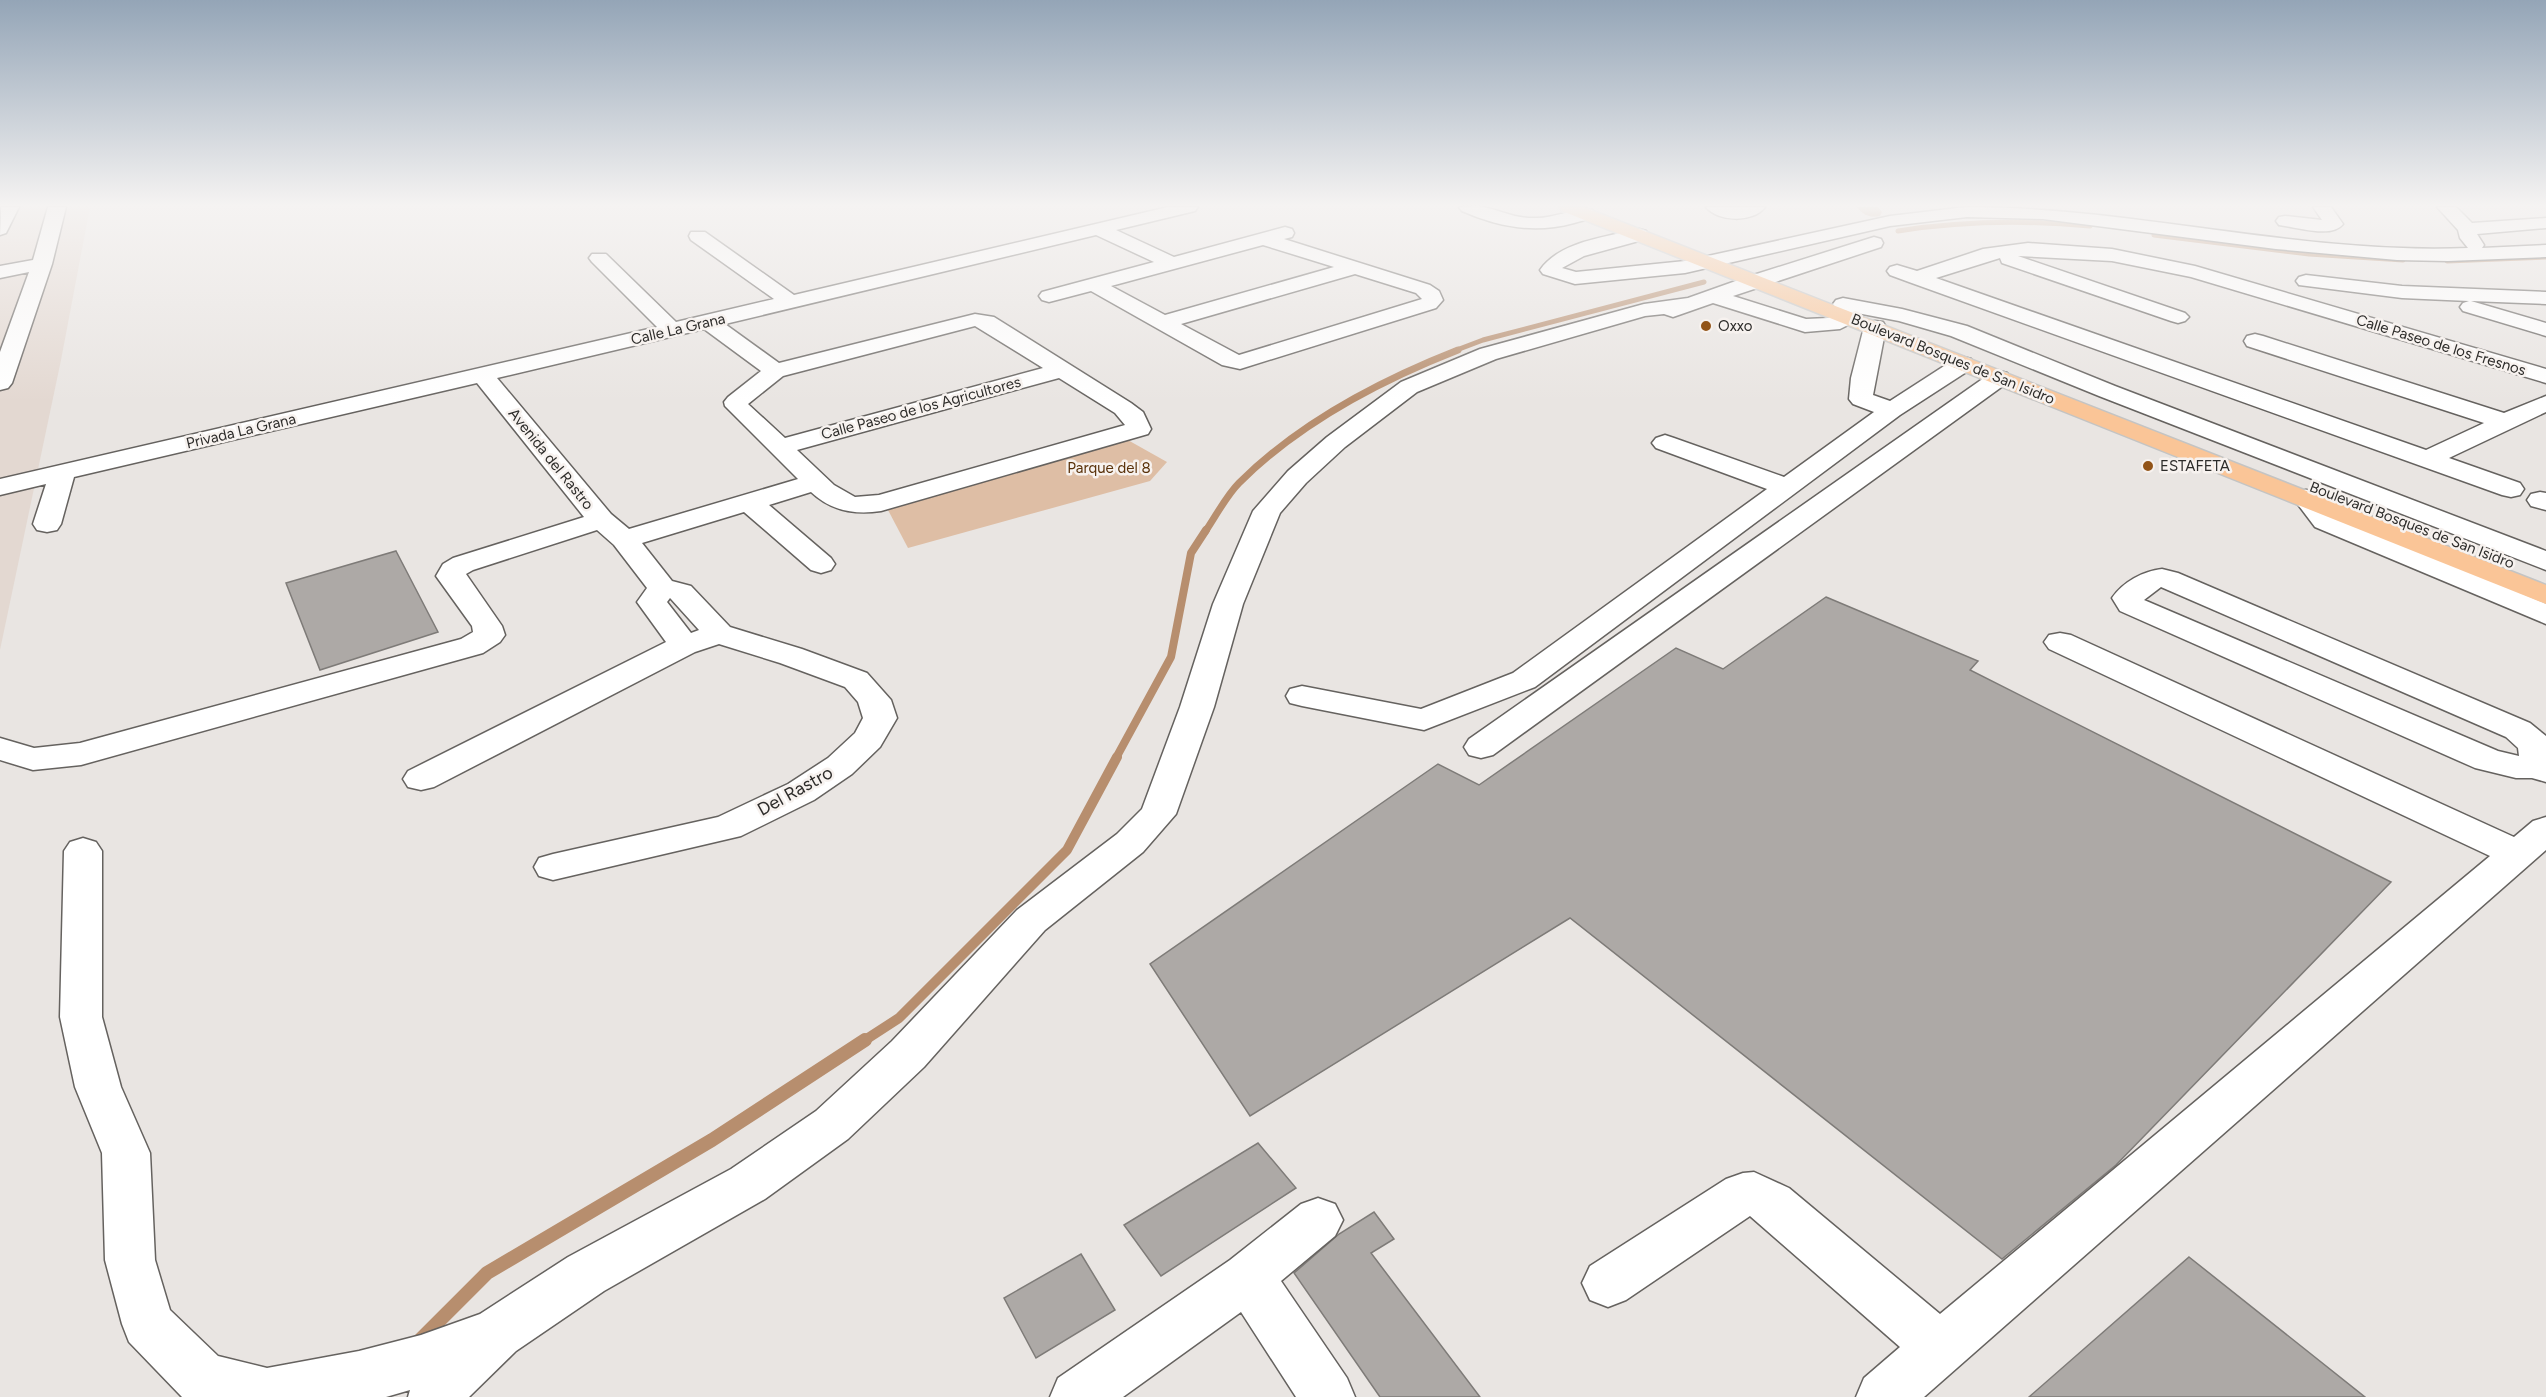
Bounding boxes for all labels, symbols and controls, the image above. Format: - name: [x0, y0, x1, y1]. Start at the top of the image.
- street label: Calle La Grana: [629, 309, 727, 349]
- street label: Boulevard Bosques de San Isidro: [1849, 310, 2058, 408]
- street label: Calle Paseo de los Fresnos: [2354, 311, 2528, 379]
- place label: Oxxo: [1718, 317, 1753, 335]
- marker: Oxxo: [1699, 319, 1713, 333]
- street label: Calle Paseo de los Agricultores: [819, 373, 1023, 443]
- street label: Avenida del Rastro: [505, 405, 598, 514]
- street label: Privada La Grana: [184, 410, 298, 452]
- place label: ESTAFETA: [2160, 457, 2230, 475]
- park label: Parque del 8: [1067, 459, 1151, 477]
- marker: ESTAFETA: [2141, 459, 2155, 473]
- street label: Boulevard Bosques de San Isidro: [2307, 478, 2517, 573]
- street label: Del Rastro: [753, 761, 837, 821]

